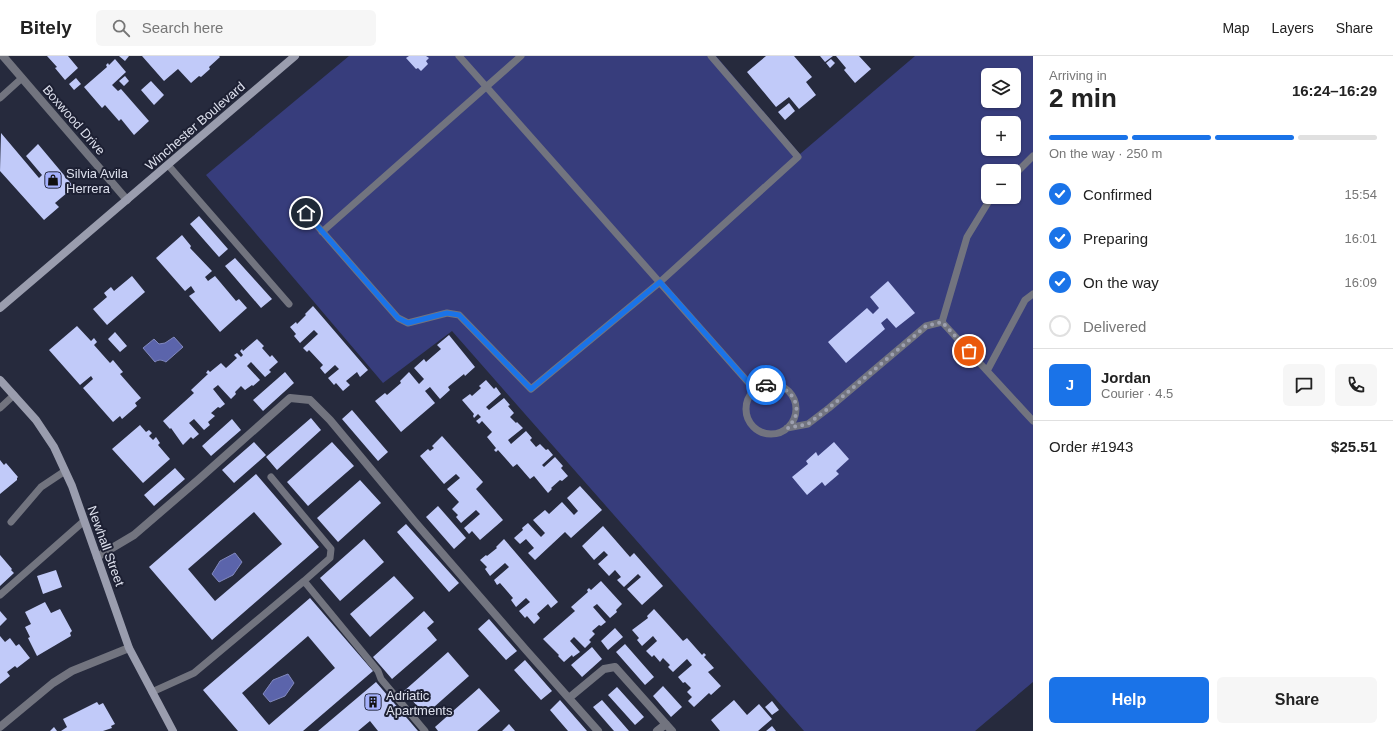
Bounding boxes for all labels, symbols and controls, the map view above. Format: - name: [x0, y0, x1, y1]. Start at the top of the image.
- search box: [96, 10, 376, 46]
- text: Bitely: [20, 17, 72, 38]
- icon: search: [110, 17, 132, 39]
- text: Search here: [142, 19, 223, 36]
- text: Map: [1222, 20, 1250, 36]
- text: Layers: [1272, 20, 1314, 36]
- text: Share: [1336, 20, 1373, 36]
- map controls: [981, 68, 1021, 204]
- button: layers: [981, 68, 1021, 108]
- text: Arriving in: [1049, 68, 1107, 83]
- street label: Winchester Boulevard: [142, 79, 248, 173]
- street label: Boxwood Drive: [40, 82, 108, 158]
- text: 16:24–16:29: [1292, 82, 1377, 99]
- text: 2 min: [1049, 83, 1117, 113]
- button: +: [981, 116, 1021, 156]
- text: On the way · 250 m: [1049, 146, 1162, 161]
- button: −: [981, 164, 1021, 204]
- place label: Silvia Avila Herrera: [66, 166, 129, 196]
- shop icon: Silvia Avila Herrera: [43, 170, 63, 190]
- icon: check: [1049, 183, 1071, 205]
- text: Confirmed: [1083, 186, 1152, 203]
- text: 15:54: [1344, 187, 1377, 202]
- pin: [289, 196, 323, 230]
- icon: home: [295, 202, 317, 224]
- icon: check: [1049, 227, 1071, 249]
- text: Preparing: [1083, 230, 1148, 247]
- text: 16:01: [1344, 231, 1377, 246]
- icon: check: [1049, 271, 1071, 293]
- text: On the way: [1083, 274, 1159, 291]
- text: 16:09: [1344, 275, 1377, 290]
- text: Delivered: [1083, 318, 1146, 335]
- pin: [952, 334, 986, 368]
- icon: bag: [958, 340, 980, 362]
- button: chat: [1283, 364, 1325, 406]
- button: phone: [1335, 364, 1377, 406]
- courier: [746, 365, 786, 405]
- text: Jordan: [1101, 369, 1151, 386]
- icon: car: [755, 374, 777, 396]
- text: J: [1066, 376, 1074, 393]
- text: Courier · 4.5: [1101, 386, 1173, 401]
- text: Order #1943: [1049, 438, 1133, 455]
- text: $25.51: [1331, 438, 1377, 455]
- street label: Newhall Street: [84, 504, 128, 589]
- button: Help: [1049, 677, 1209, 723]
- button: Share: [1217, 677, 1377, 723]
- place label: Adriatic Apartments: [386, 688, 453, 718]
- building icon: Adriatic Apartments: [363, 692, 383, 712]

